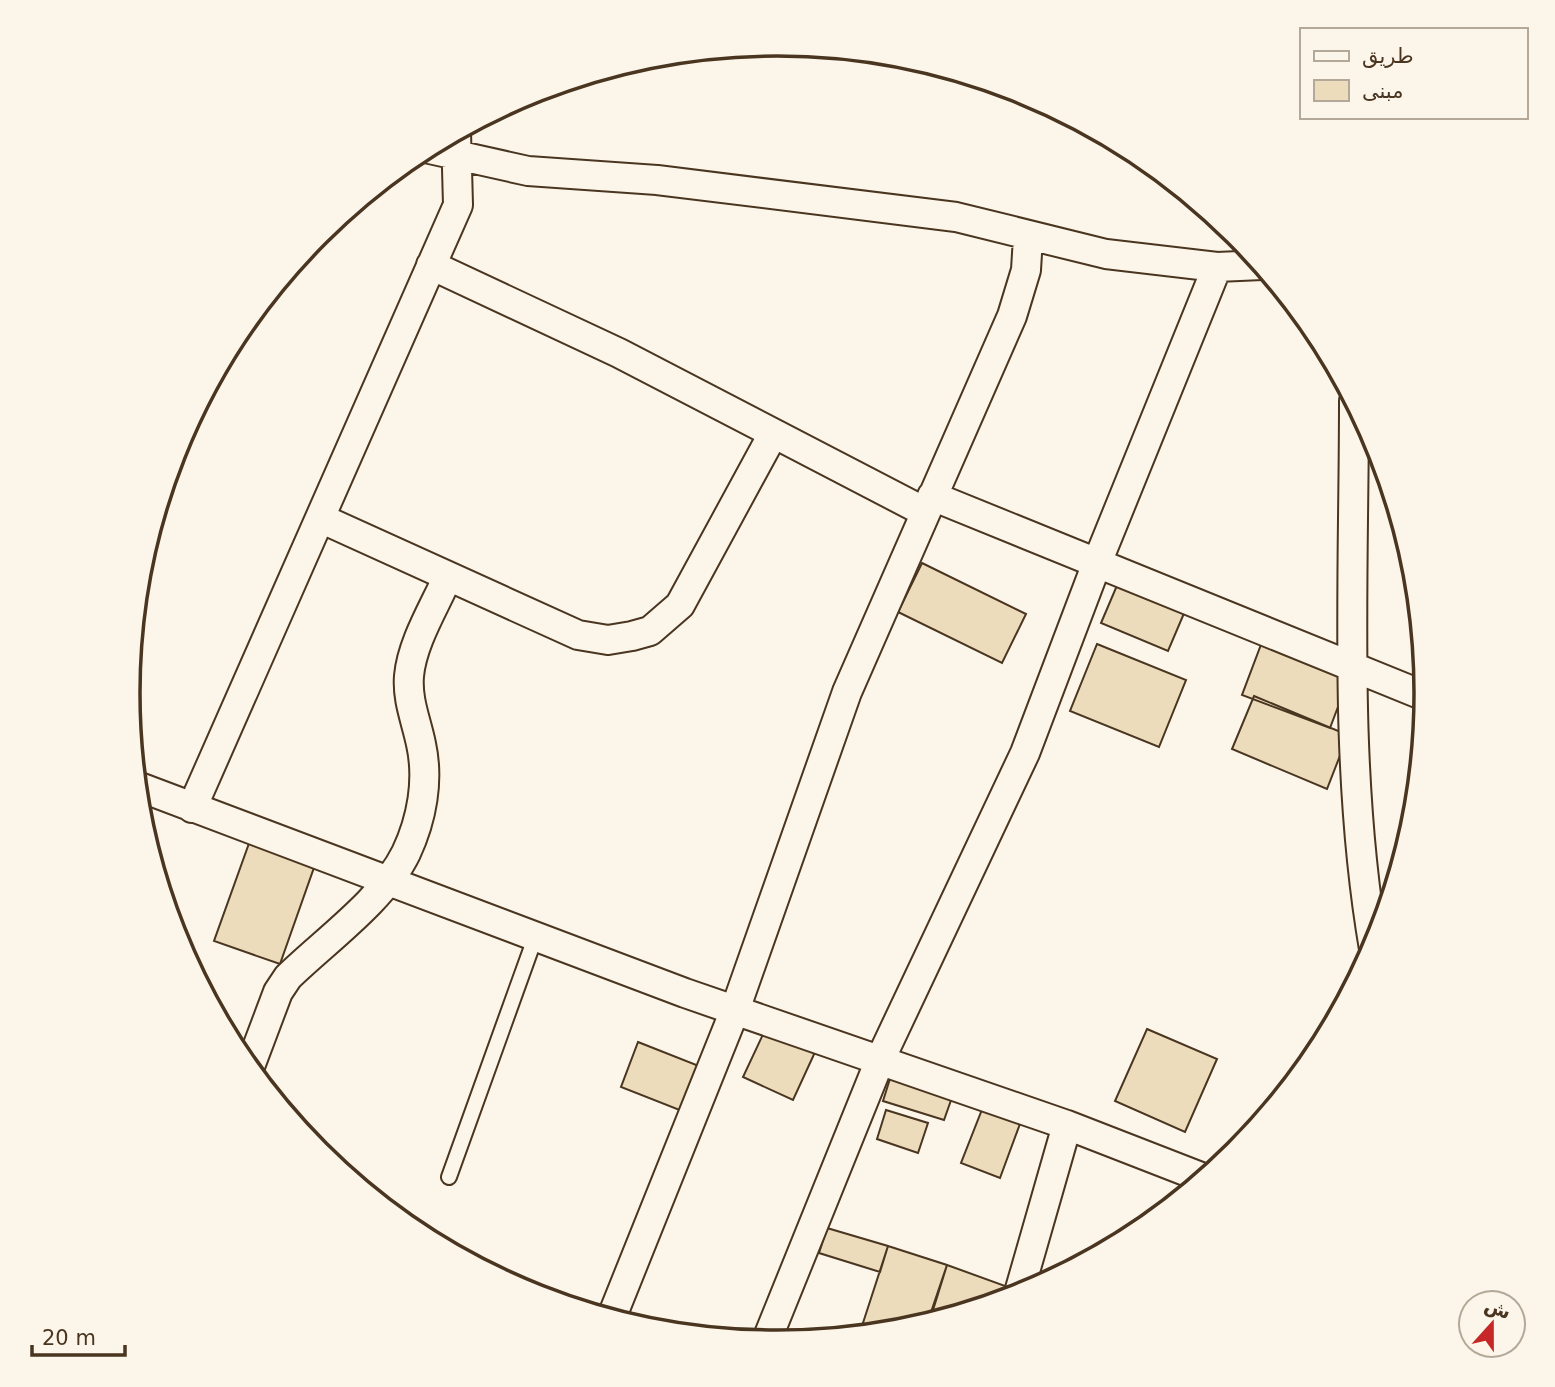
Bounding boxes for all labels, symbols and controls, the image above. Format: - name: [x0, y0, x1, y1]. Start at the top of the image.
- legend: [1300, 28, 1527, 119]
- text: طريق: [1362, 44, 1414, 68]
- text: مبنى: [1362, 79, 1403, 103]
- north arrow: [1457, 1289, 1527, 1359]
- text: ش: [1482, 1293, 1514, 1324]
- scale bar: [32, 1314, 124, 1358]
- text: 20 m: [42, 1326, 96, 1350]

